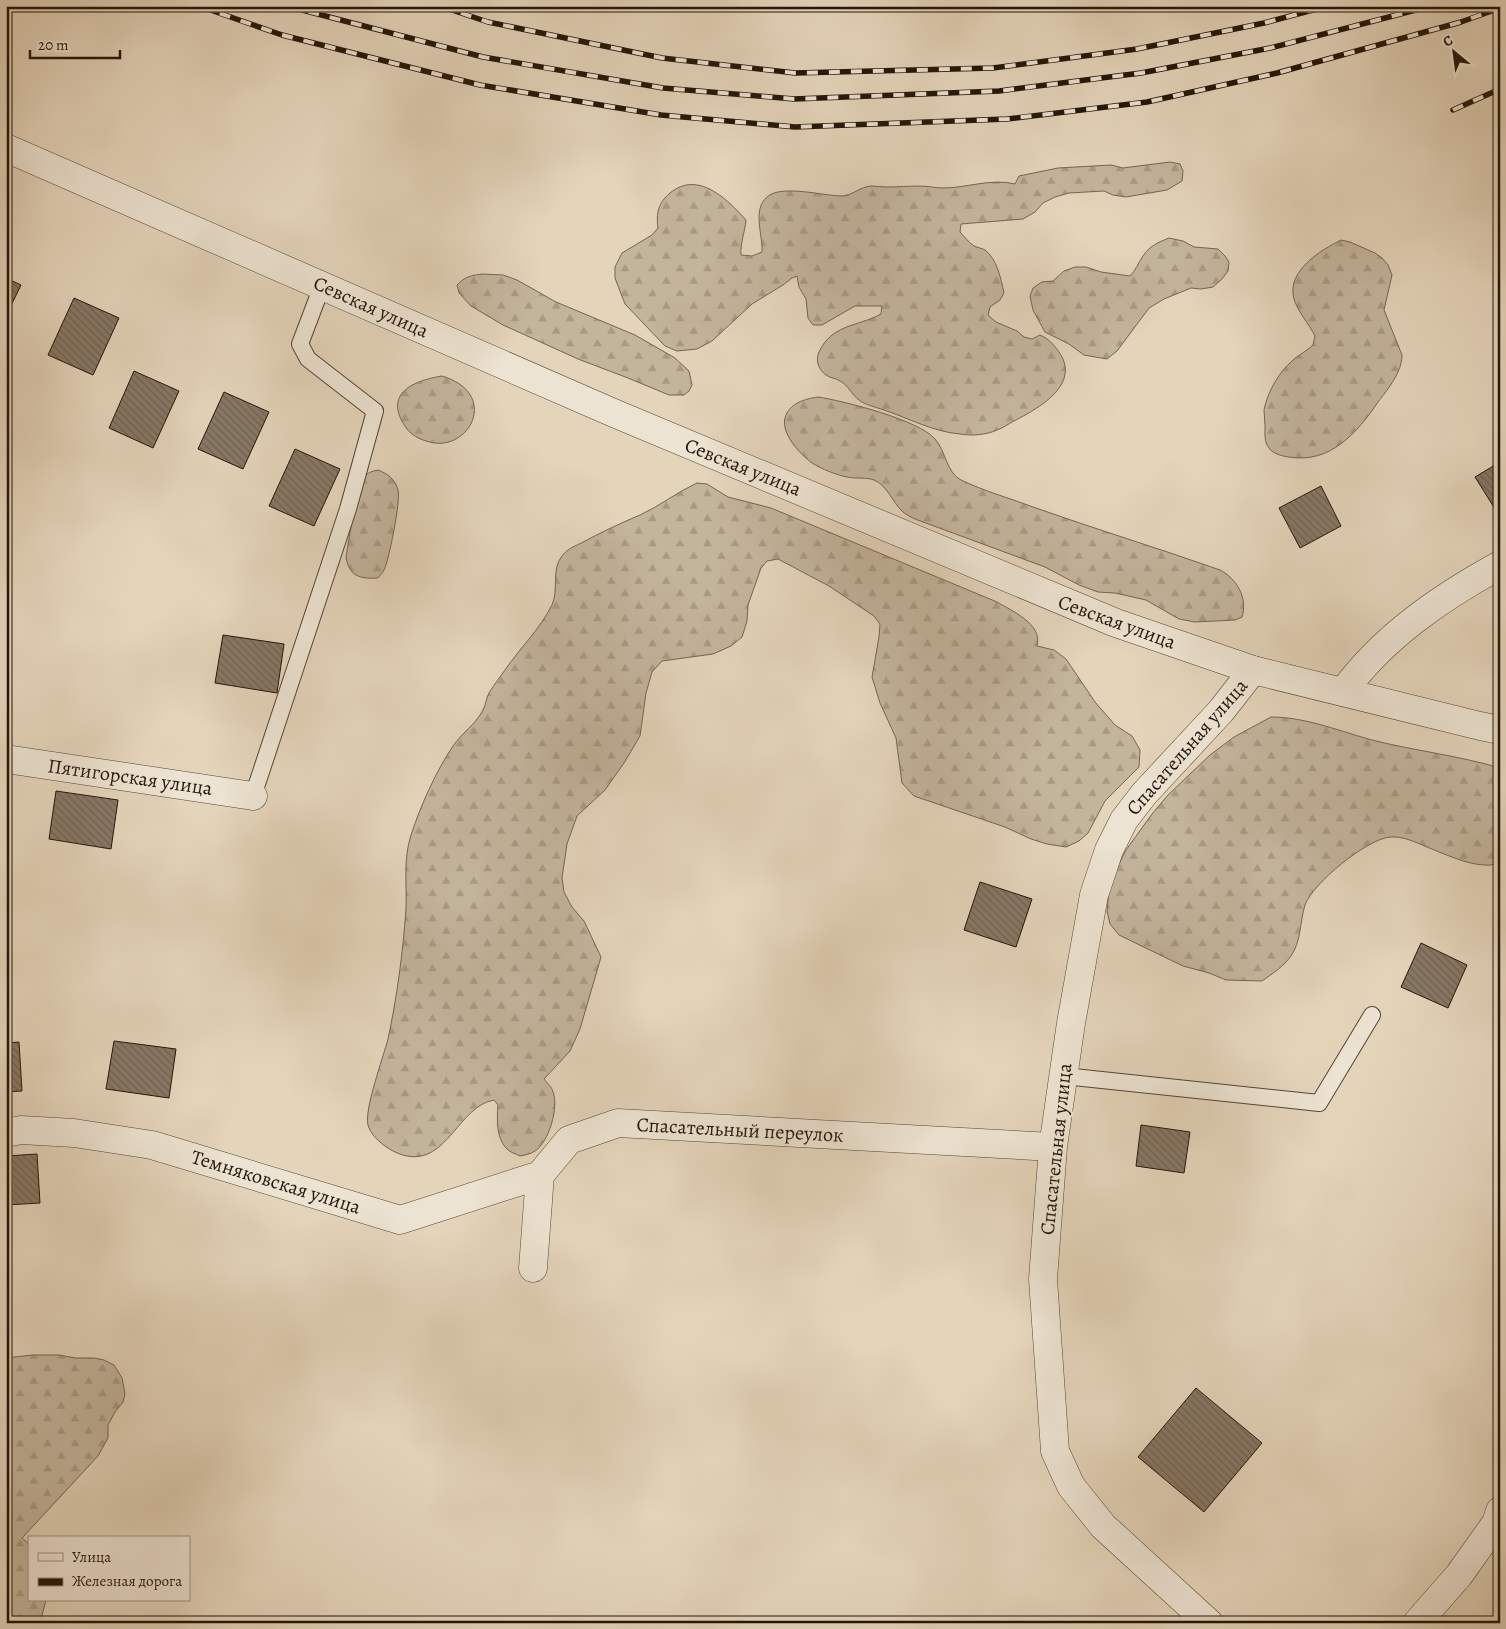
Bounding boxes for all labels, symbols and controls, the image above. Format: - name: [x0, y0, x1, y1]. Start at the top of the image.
- scale bar: [30, 28, 120, 60]
- north arrow: [1428, 28, 1478, 78]
- text: С: [1440, 30, 1457, 51]
- text: 20 m: [38, 35, 69, 55]
- street label: Севская улица: [309, 270, 434, 345]
- street label: Севская улица: [681, 431, 806, 503]
- street label: Севская улица: [1054, 588, 1180, 656]
- street label: Спасательная улица: [1120, 672, 1254, 821]
- street label: Пятигорская улица: [46, 752, 215, 802]
- street label: Спасательная улица: [1034, 1061, 1079, 1236]
- street label: Спасательный переулок: [636, 1111, 844, 1149]
- street label: Темняковская улица: [188, 1143, 365, 1221]
- legend: [28, 1536, 190, 1602]
- text: Улица: [72, 1547, 111, 1567]
- text: Железная дорога: [72, 1571, 182, 1591]

